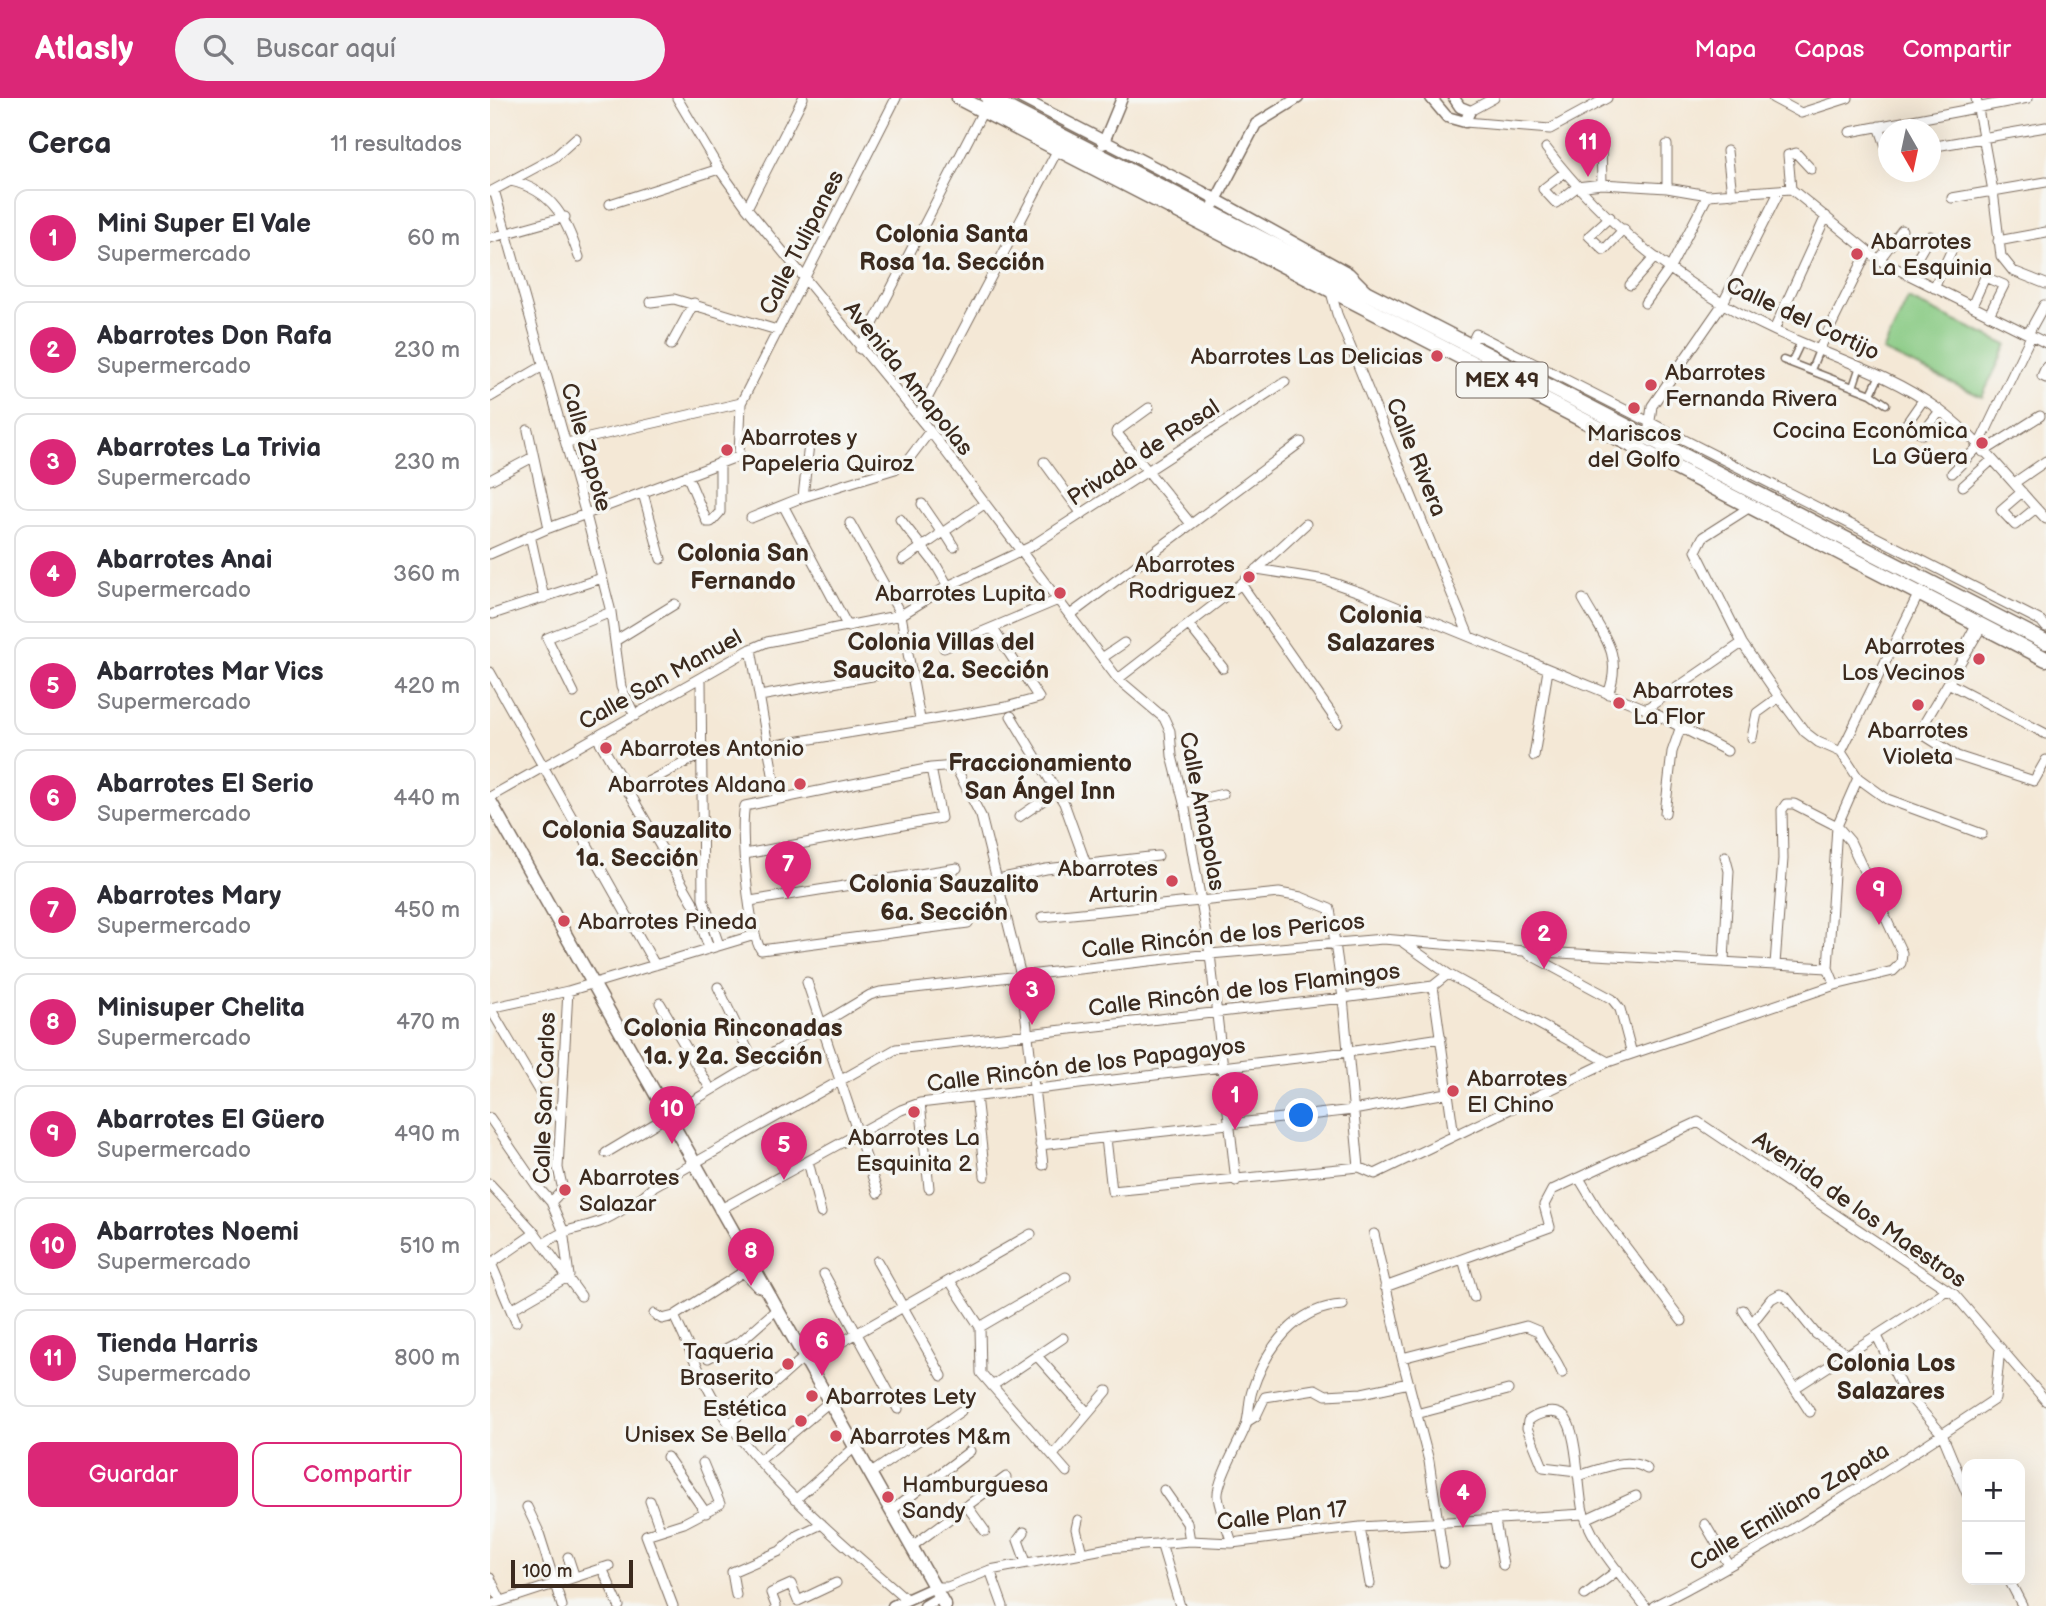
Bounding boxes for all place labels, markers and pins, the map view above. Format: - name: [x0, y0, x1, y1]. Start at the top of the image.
- pin: 11: [1565, 119, 1611, 177]
- place label: Abarrotes La Esquinia: [1871, 228, 1992, 282]
- marker: Abarrotes La Esquinia: [1849, 246, 1865, 262]
- place label: Abarrotes Las Delicias: [1191, 343, 1423, 371]
- marker: Abarrotes Las Delicias: [1429, 348, 1445, 364]
- place label: Abarrotes Fernanda Rivera: [1665, 359, 1838, 413]
- marker: Abarrotes Fernanda Rivera: [1643, 377, 1659, 393]
- marker: Mariscos del Golfo: [1626, 400, 1642, 416]
- place label: Cocina Económica La Güera: [1773, 417, 1968, 471]
- place label: Mariscos del Golfo: [1587, 420, 1681, 474]
- place label: Abarrotes y Papeleria Quiroz: [741, 424, 915, 478]
- marker: Cocina Económica La Güera: [1974, 435, 1990, 451]
- marker: Abarrotes y Papeleria Quiroz: [719, 442, 735, 458]
- place label: Abarrotes Rodriguez: [1128, 551, 1236, 605]
- marker: Abarrotes Rodriguez: [1241, 569, 1257, 585]
- place label: Abarrotes Lupita: [875, 580, 1046, 608]
- marker: Abarrotes Lupita: [1052, 585, 1068, 601]
- place label: Abarrotes Los Vecinos: [1841, 633, 1965, 687]
- marker: Abarrotes Los Vecinos: [1971, 651, 1987, 667]
- place label: Abarrotes La Flor: [1633, 677, 1733, 731]
- marker: Abarrotes La Flor: [1611, 695, 1627, 711]
- marker: Abarrotes Violeta: [1910, 697, 1926, 713]
- place label: Abarrotes Violeta: [1868, 717, 1968, 771]
- place label: Abarrotes Antonio: [620, 735, 804, 763]
- marker: Abarrotes Antonio: [598, 740, 614, 756]
- place label: Abarrotes Aldana: [608, 771, 786, 799]
- marker: Abarrotes Aldana: [792, 776, 808, 792]
- pin: 7: [765, 841, 811, 899]
- place label: Abarrotes Arturin: [1058, 855, 1158, 909]
- pin: 9: [1856, 867, 1902, 925]
- marker: Abarrotes Arturin: [1164, 873, 1180, 889]
- place label: Abarrotes Pineda: [578, 908, 757, 936]
- pin: 2: [1521, 911, 1567, 969]
- marker: Abarrotes Pineda: [556, 913, 572, 929]
- pin: 3: [1009, 967, 1055, 1025]
- place label: Abarrotes El Chino: [1467, 1065, 1567, 1119]
- pin: 1: [1212, 1072, 1258, 1130]
- marker: Abarrotes El Chino: [1445, 1083, 1461, 1099]
- pin: 10: [649, 1086, 695, 1144]
- marker: Abarrotes La Esquinita 2: [906, 1104, 922, 1120]
- pin: 5: [761, 1122, 807, 1180]
- place label: Abarrotes La Esquinita 2: [848, 1124, 980, 1178]
- place label: Abarrotes Salazar: [579, 1164, 679, 1218]
- marker: Abarrotes Salazar: [557, 1182, 573, 1198]
- pin: 8: [728, 1228, 774, 1286]
- pin: 6: [799, 1318, 845, 1376]
- place label: Taqueria Braserito: [679, 1338, 774, 1392]
- marker: Taqueria Braserito: [780, 1356, 796, 1372]
- place label: Abarrotes Lety: [826, 1383, 977, 1411]
- marker: Abarrotes Lety: [804, 1388, 820, 1404]
- place label: Estética Unisex Se Bella: [624, 1395, 787, 1449]
- marker: Estética Unisex Se Bella: [793, 1413, 809, 1429]
- place label: Abarrotes M&m: [850, 1423, 1011, 1451]
- marker: Abarrotes M&m: [828, 1428, 844, 1444]
- pin: 4: [1440, 1470, 1486, 1528]
- place label: Hamburguesa Sandy: [902, 1471, 1049, 1525]
- marker: Hamburguesa Sandy: [880, 1489, 896, 1505]

